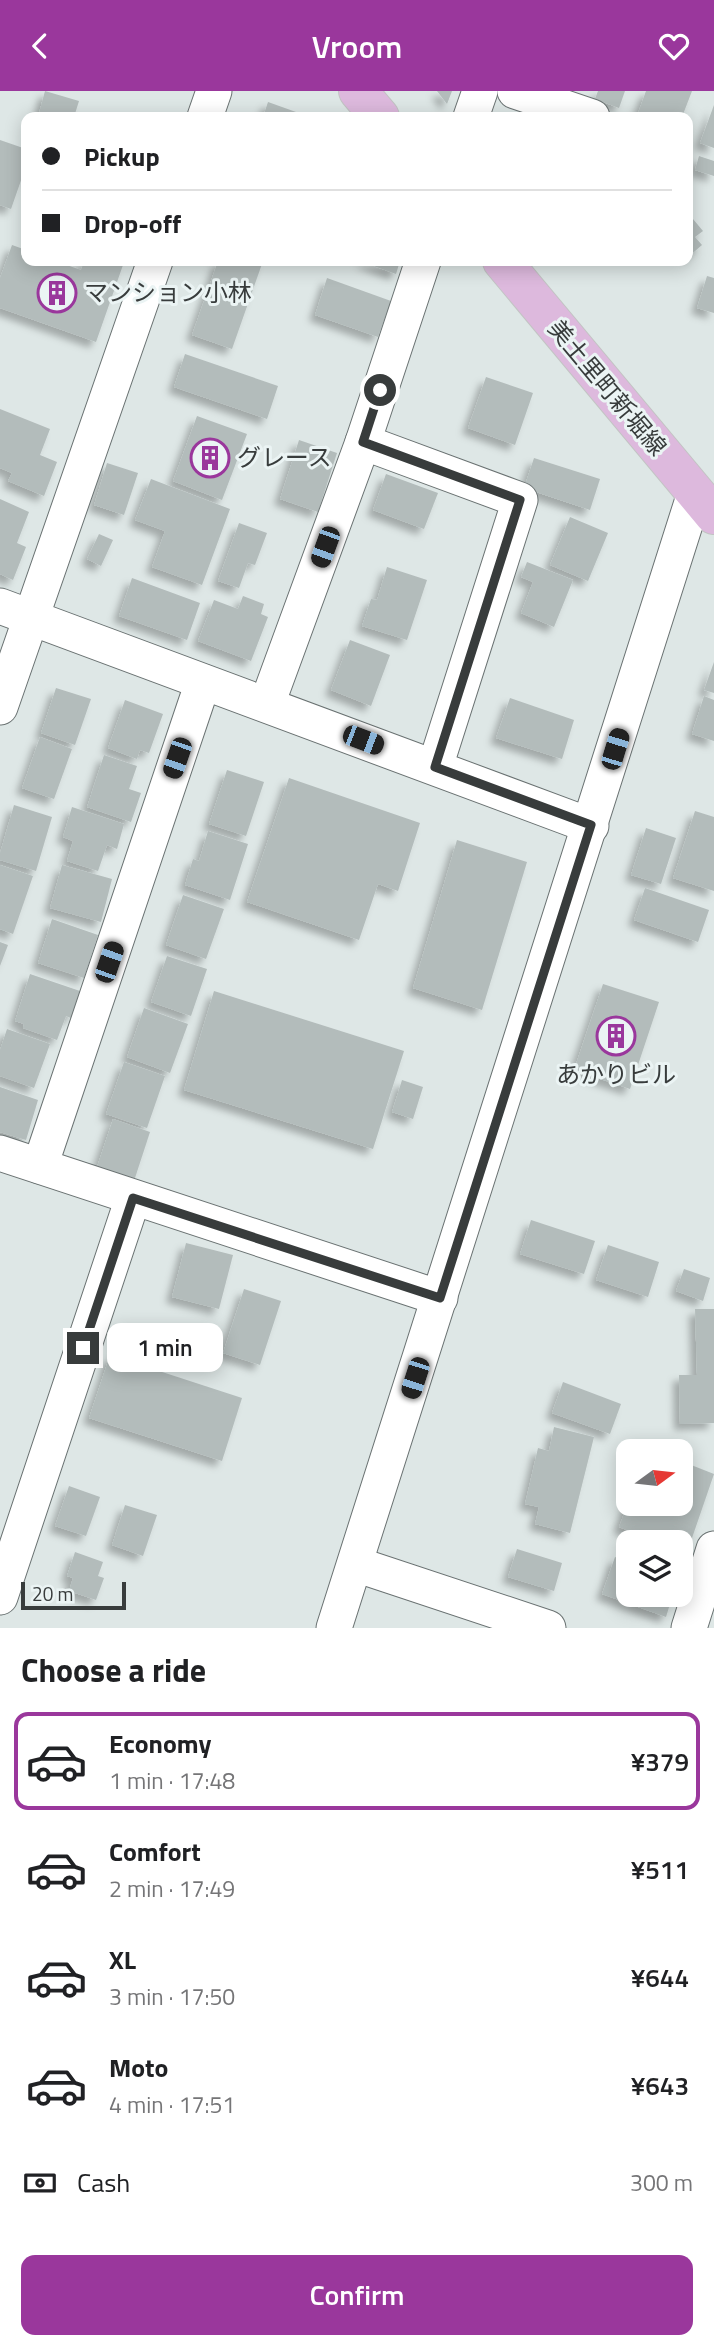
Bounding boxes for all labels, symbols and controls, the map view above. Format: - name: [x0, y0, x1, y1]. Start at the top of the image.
- text: Vroom: [312, 22, 402, 70]
- icon: back: [21, 27, 59, 65]
- icon: heart: [655, 27, 693, 65]
- text: Pickup: [84, 137, 160, 176]
- text: Drop-off: [84, 204, 181, 243]
- building icon: マンション小林: [36, 272, 78, 314]
- place label: マンション小林: [84, 274, 252, 310]
- street label: 美土里町新堀線: [540, 311, 676, 463]
- route start: [364, 374, 396, 406]
- building icon: グレース: [189, 437, 231, 479]
- place label: グレース: [237, 439, 332, 475]
- car: [308, 524, 343, 570]
- car: [340, 723, 387, 757]
- car: [599, 726, 632, 772]
- car: [161, 735, 194, 781]
- car: [93, 939, 126, 985]
- building icon: あかりビル: [595, 1015, 637, 1057]
- place label: あかりビル: [556, 1056, 676, 1092]
- callout: 1 min: [108, 1323, 223, 1373]
- text: 1 min: [137, 1330, 193, 1365]
- route end: [67, 1332, 99, 1364]
- car: [399, 1355, 432, 1401]
- north arrow: [616, 1439, 693, 1515]
- map controls: [616, 1439, 693, 1607]
- button: layers: [616, 1530, 693, 1607]
- scale bar: [21, 1579, 126, 1611]
- text: 20 m: [32, 1579, 73, 1608]
- text: Choose a ride: [21, 1646, 206, 1694]
- text: Economy: [109, 1724, 211, 1763]
- icon: car: [25, 1730, 88, 1793]
- text: ¥379: [631, 1742, 689, 1781]
- text: 1 min · 17:48: [109, 1763, 235, 1798]
- text: Comfort: [109, 1832, 201, 1871]
- icon: car: [25, 1838, 88, 1901]
- text: ¥511: [631, 1850, 689, 1889]
- text: 2 min · 17:49: [109, 1871, 235, 1906]
- text: XL: [109, 1940, 136, 1979]
- icon: car: [25, 1946, 88, 2009]
- text: ¥644: [631, 1958, 689, 1997]
- text: 3 min · 17:50: [109, 1979, 235, 2014]
- text: Moto: [109, 2048, 168, 2087]
- icon: car: [25, 2054, 88, 2117]
- text: ¥643: [631, 2066, 689, 2105]
- text: 4 min · 17:51: [109, 2087, 235, 2122]
- text: Cash: [77, 2163, 130, 2202]
- icon: cash: [21, 2164, 59, 2202]
- text: 300 m: [630, 2165, 693, 2200]
- button: Confirm: [21, 2255, 693, 2335]

